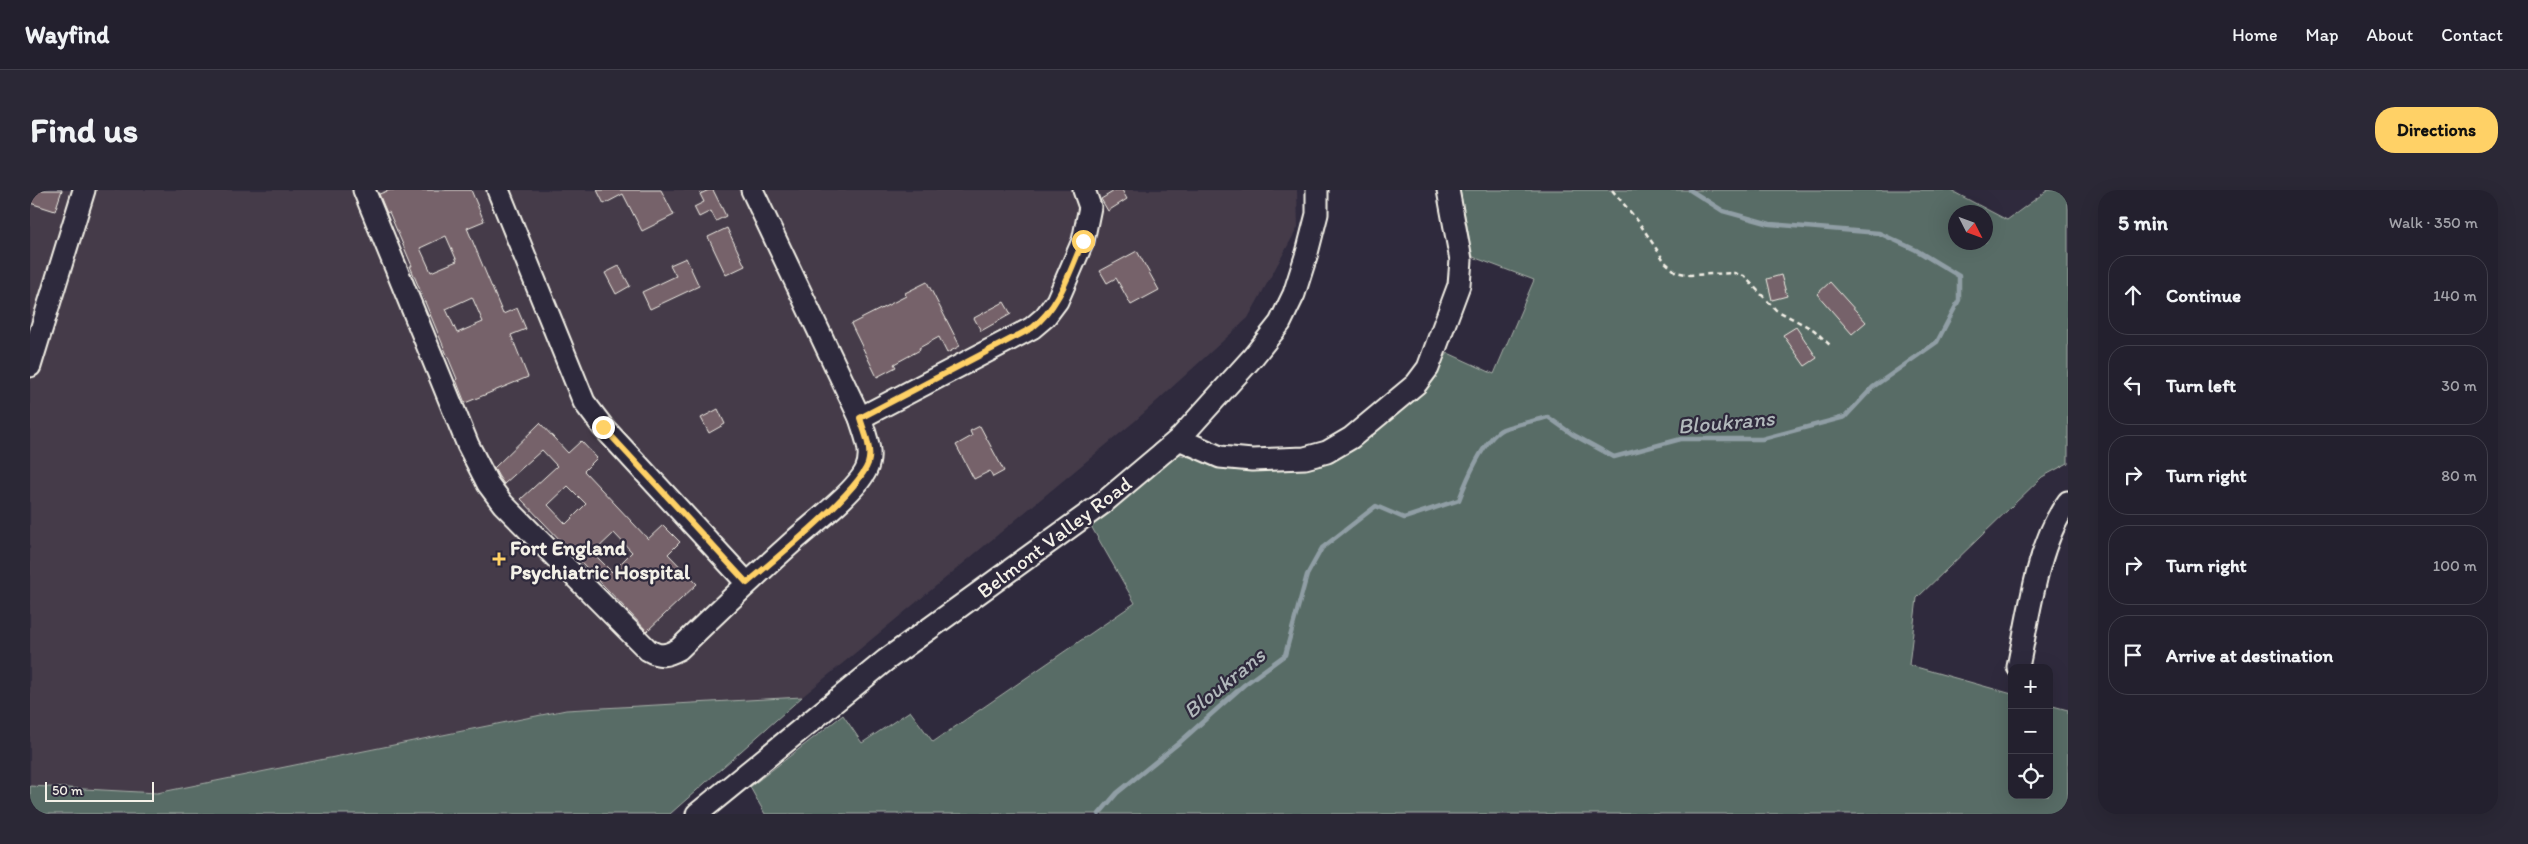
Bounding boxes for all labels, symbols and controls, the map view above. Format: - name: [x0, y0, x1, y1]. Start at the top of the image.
- text: Wayfind: [25, 20, 109, 49]
- text: Home: [2232, 24, 2278, 46]
- text: Map: [2306, 24, 2339, 46]
- text: About: [2367, 24, 2413, 46]
- text: Contact: [2441, 24, 2503, 46]
- button: Directions: [2375, 107, 2498, 153]
- text: Find us: [30, 109, 138, 151]
- north arrow: [1948, 205, 1993, 250]
- text: 5 min: [2118, 210, 2168, 235]
- text: Walk · 350 m: [2389, 213, 2478, 232]
- route start: [1072, 230, 1095, 253]
- icon: ahead: [2119, 281, 2147, 309]
- text: Continue: [2166, 284, 2241, 307]
- text: 140 m: [2433, 286, 2477, 305]
- icon: left: [2119, 371, 2147, 399]
- text: Turn left: [2166, 374, 2236, 397]
- text: 30 m: [2441, 376, 2477, 395]
- water label: Bloukrans: [1676, 404, 1777, 440]
- route end: [592, 416, 615, 439]
- icon: right: [2119, 461, 2147, 489]
- text: Turn right: [2166, 464, 2247, 487]
- text: 80 m: [2441, 466, 2477, 485]
- street label: Belmont Valley Road: [972, 471, 1136, 603]
- place label: Fort England Psychiatric Hospital: [510, 535, 691, 585]
- icon: right: [2119, 551, 2147, 579]
- marker: Fort England Psychiatric Hospital: [492, 552, 506, 566]
- text: Turn right: [2166, 554, 2247, 577]
- text: 100 m: [2433, 556, 2477, 575]
- water label: Bloukrans: [1178, 641, 1271, 724]
- icon: arrive: [2119, 641, 2147, 669]
- text: Arrive at destination: [2166, 644, 2333, 667]
- map controls: [2008, 664, 2053, 799]
- button: +: [2008, 664, 2053, 709]
- button: −: [2008, 709, 2053, 754]
- button: locate: [2008, 754, 2053, 799]
- scale bar: [45, 779, 154, 802]
- text: 50 m: [52, 782, 83, 799]

